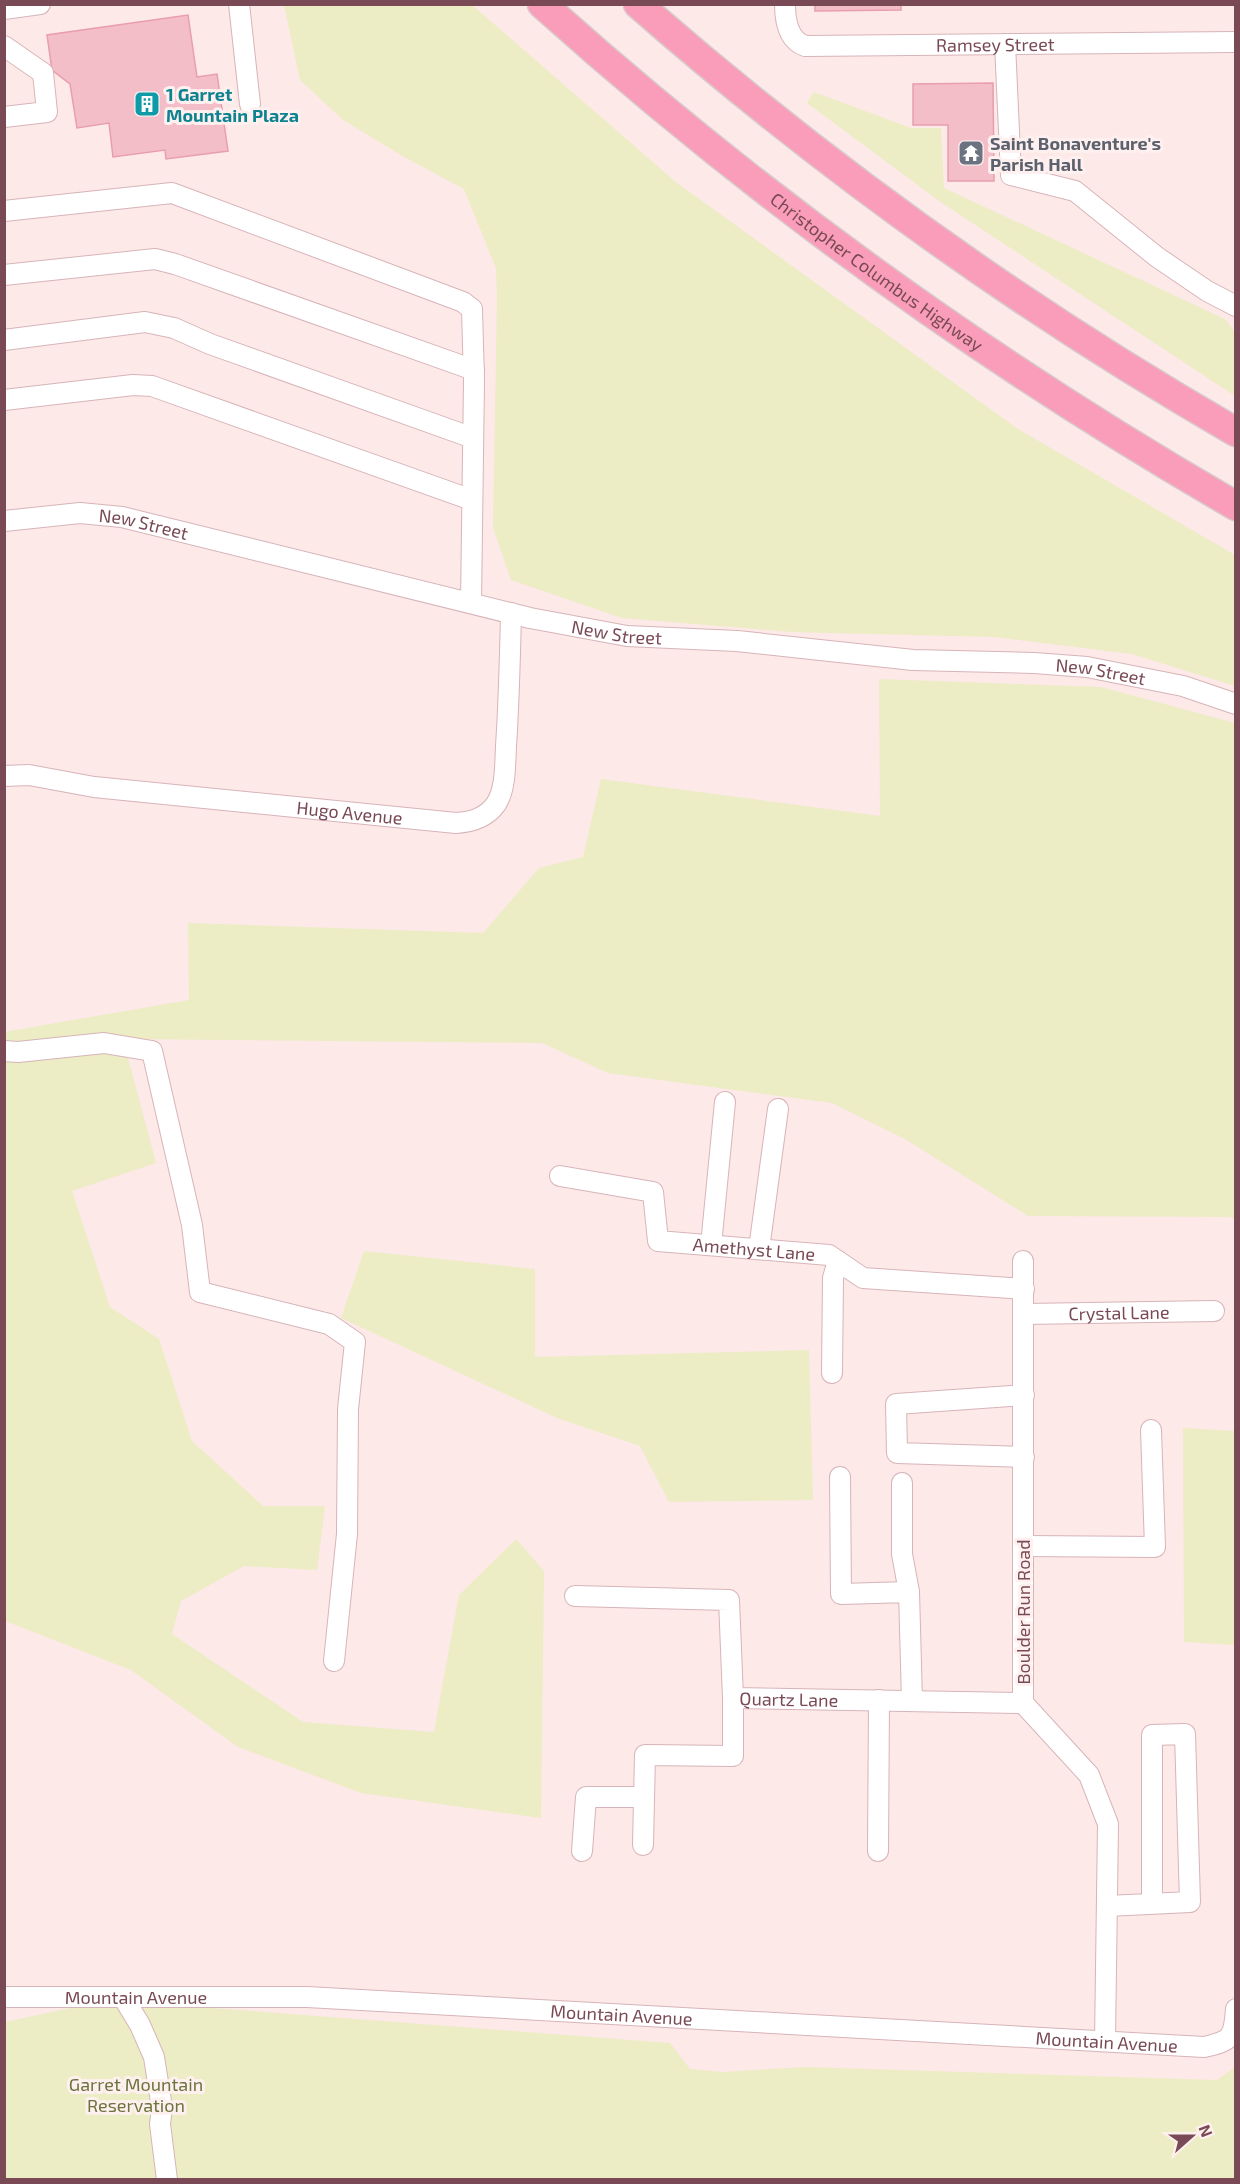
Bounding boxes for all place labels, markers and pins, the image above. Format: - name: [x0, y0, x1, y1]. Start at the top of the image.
- place label: 1 Garret Mountain Plaza: [166, 83, 299, 126]
- building icon: 1 Garret Mountain Plaza: [132, 89, 162, 119]
- place label: Saint Bonaventure's Parish Hall: [990, 132, 1161, 175]
- temple icon: Saint Bonaventure's Parish Hall: [956, 138, 986, 168]

